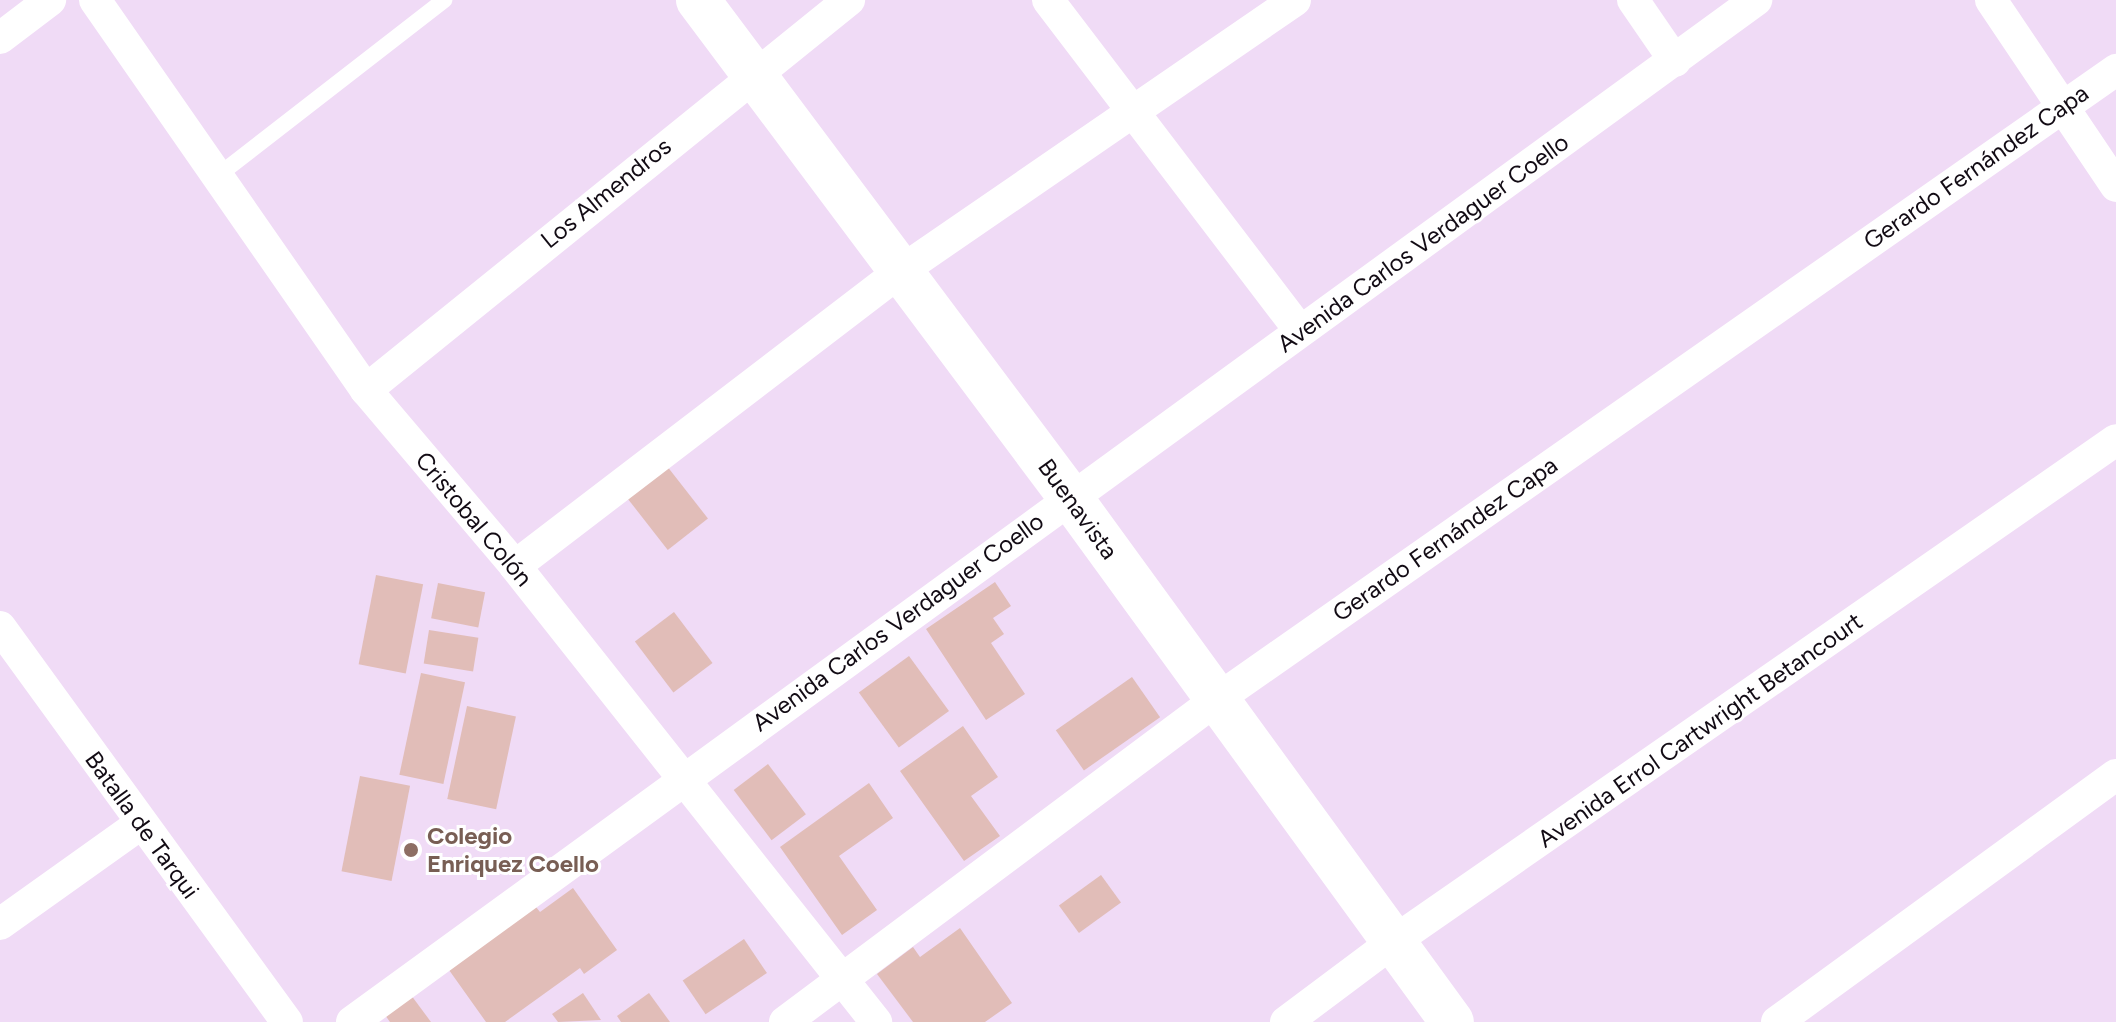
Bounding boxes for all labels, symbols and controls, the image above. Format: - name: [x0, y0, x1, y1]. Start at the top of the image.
- street label: Gerardo Fernández Capa: [1858, 78, 2094, 256]
- street label: Avenida Carlos Verdaguer Coello: [1272, 128, 1574, 358]
- street label: Los Almendros: [535, 132, 677, 254]
- street label: Cristobal Colón: [409, 446, 539, 592]
- street label: Gerardo Fernández Capa: [1327, 450, 1563, 628]
- street label: Buenavista: [1032, 453, 1124, 565]
- street label: Avenida Carlos Verdaguer Coello: [747, 507, 1049, 737]
- street label: Avenida Errol Cartwright Betancourt: [1532, 606, 1868, 854]
- street label: Batalla de Tarqui: [79, 746, 205, 904]
- place label: Colegio Enriquez Coello: [427, 822, 599, 878]
- marker: Colegio Enriquez Coello: [402, 841, 420, 859]

